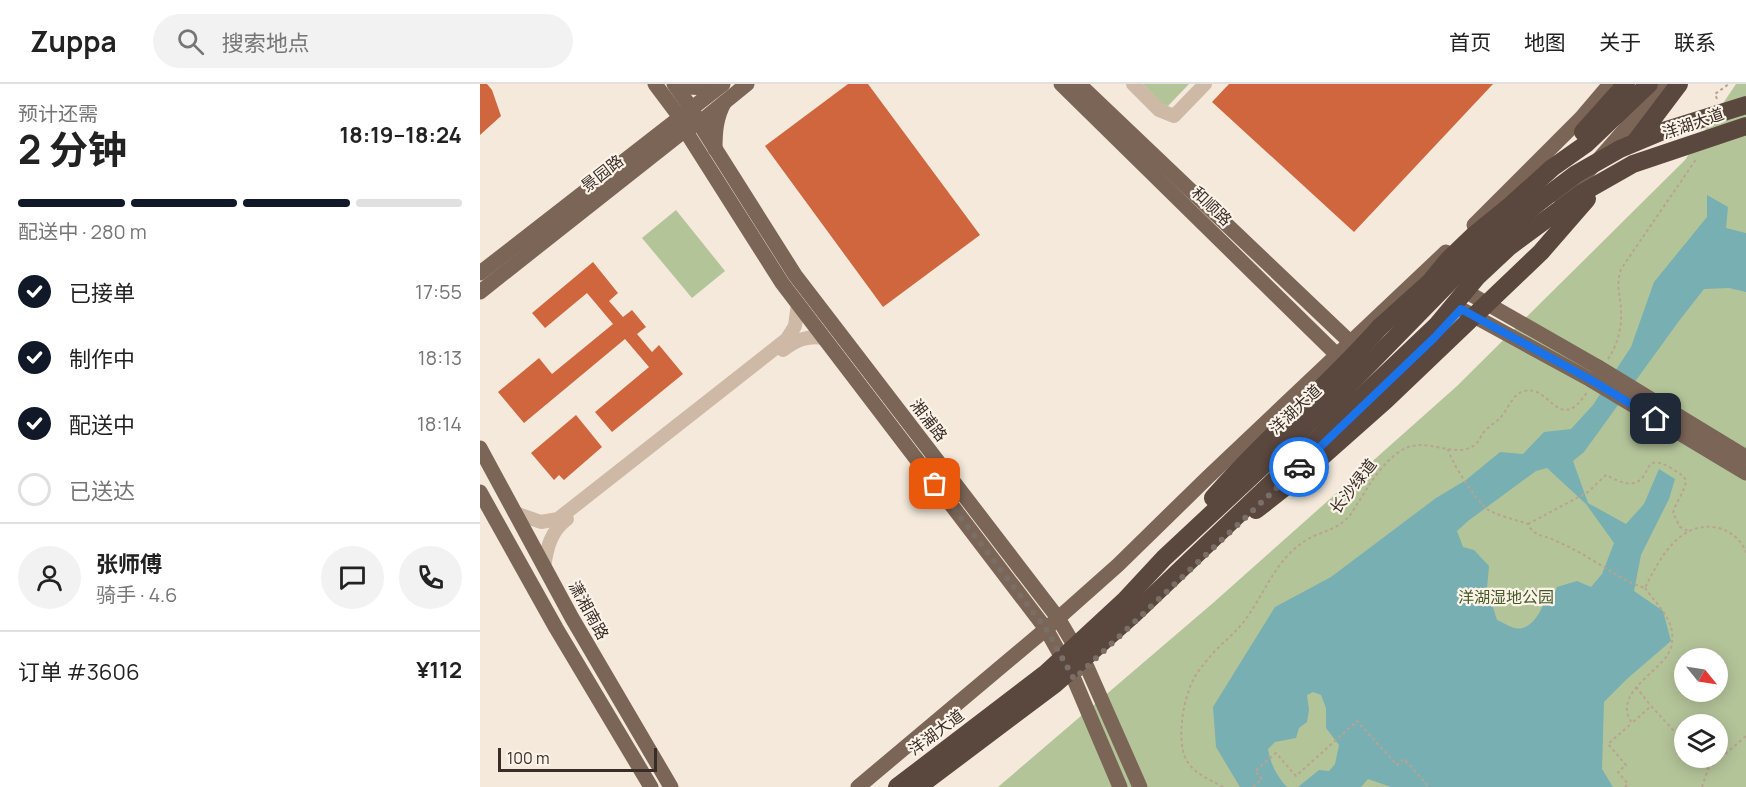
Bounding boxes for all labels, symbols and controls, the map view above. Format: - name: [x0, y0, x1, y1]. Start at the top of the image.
- search box: [153, 14, 573, 68]
- text: Zuppa: [30, 22, 117, 60]
- icon: search: [174, 25, 207, 58]
- text: 搜索地点: [222, 28, 310, 58]
- text: 首页: [1449, 28, 1491, 56]
- text: 地图: [1524, 28, 1566, 56]
- text: 关于: [1599, 28, 1641, 56]
- text: 联系: [1674, 28, 1716, 56]
- text: 预计还需: [18, 100, 98, 127]
- street label: 洋湖大道: [1659, 102, 1727, 144]
- text: 18:19–18:24: [340, 120, 462, 150]
- text: 2 分钟: [18, 122, 127, 176]
- street label: 景园路: [576, 150, 628, 196]
- street label: 和顺路: [1187, 181, 1237, 231]
- text: 配送中 · 280 m: [18, 218, 147, 245]
- icon: check: [18, 275, 51, 308]
- text: 已接单: [69, 278, 135, 308]
- text: 17:55: [415, 278, 462, 305]
- icon: check: [18, 341, 51, 374]
- text: 制作中: [69, 344, 135, 374]
- text: 18:13: [418, 344, 462, 371]
- street label: 洋湖大道: [1264, 379, 1326, 439]
- pin: [1630, 393, 1681, 444]
- street label: 湘浦路: [906, 394, 952, 446]
- icon: home: [1639, 402, 1672, 435]
- icon: check: [18, 407, 51, 440]
- text: 配送中: [69, 410, 135, 440]
- text: 18:14: [417, 410, 462, 437]
- courier: [1269, 437, 1329, 497]
- icon: car: [1283, 451, 1316, 484]
- street label: 长沙绿道: [1325, 454, 1381, 518]
- pin: [909, 458, 960, 509]
- icon: bag: [918, 467, 951, 500]
- text: 已送达: [69, 476, 135, 506]
- button: person: [18, 546, 81, 609]
- button: chat: [321, 546, 384, 609]
- button: phone: [399, 546, 462, 609]
- text: 张师傅: [96, 549, 162, 579]
- street label: 潇湘南路: [564, 577, 614, 643]
- text: 骑手 · 4.6: [96, 581, 177, 608]
- park label: 洋湖湿地公园: [1458, 586, 1554, 608]
- north arrow: [1674, 648, 1728, 702]
- map controls: [1674, 648, 1728, 768]
- text: ¥112: [416, 655, 462, 685]
- text: 订单 #3606: [18, 657, 140, 687]
- street label: 洋湖大道: [904, 704, 968, 760]
- button: layers: [1674, 714, 1728, 768]
- scale bar: [498, 745, 657, 772]
- text: 100 m: [507, 747, 550, 769]

